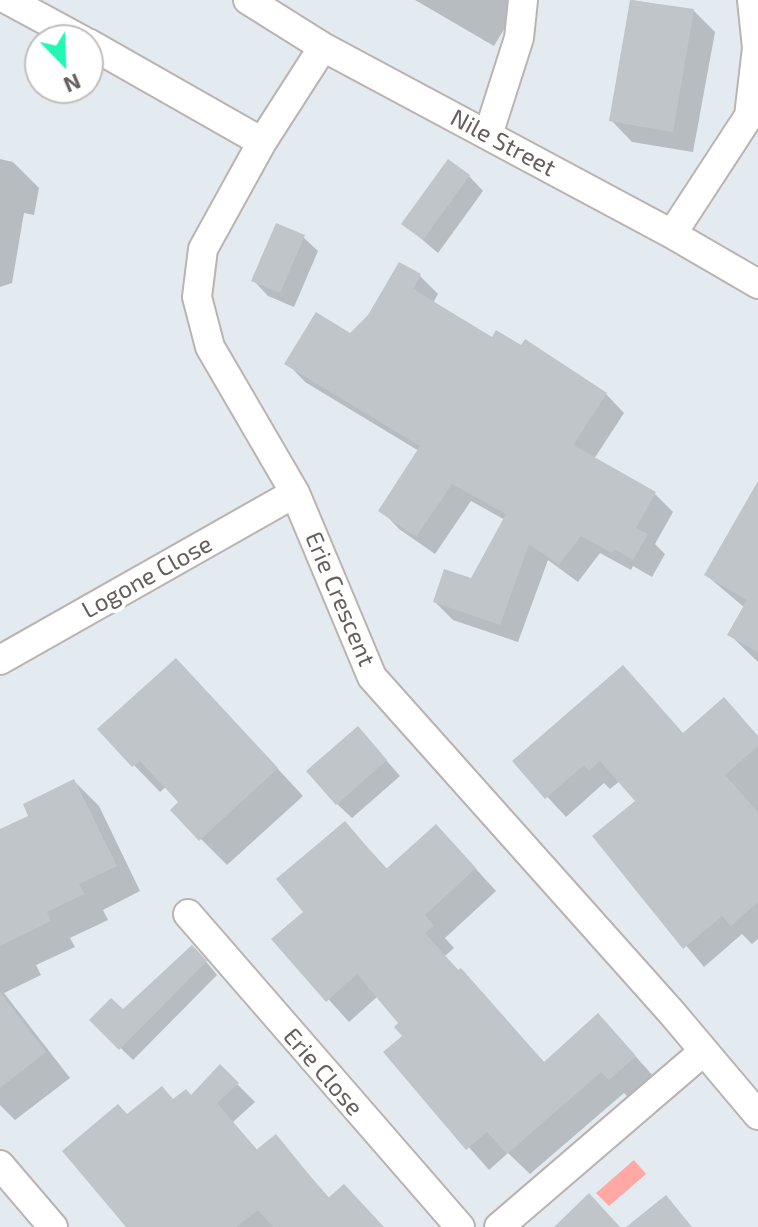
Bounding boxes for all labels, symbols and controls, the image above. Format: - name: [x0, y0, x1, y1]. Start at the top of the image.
- north arrow: [24, 24, 104, 104]
- text: N: [60, 69, 85, 99]
- street label: Nile Street: [445, 103, 561, 183]
- street label: Erie Crescent: [299, 528, 381, 670]
- street label: Logone Close: [77, 529, 217, 625]
- street label: Erie Close: [277, 1022, 369, 1122]

